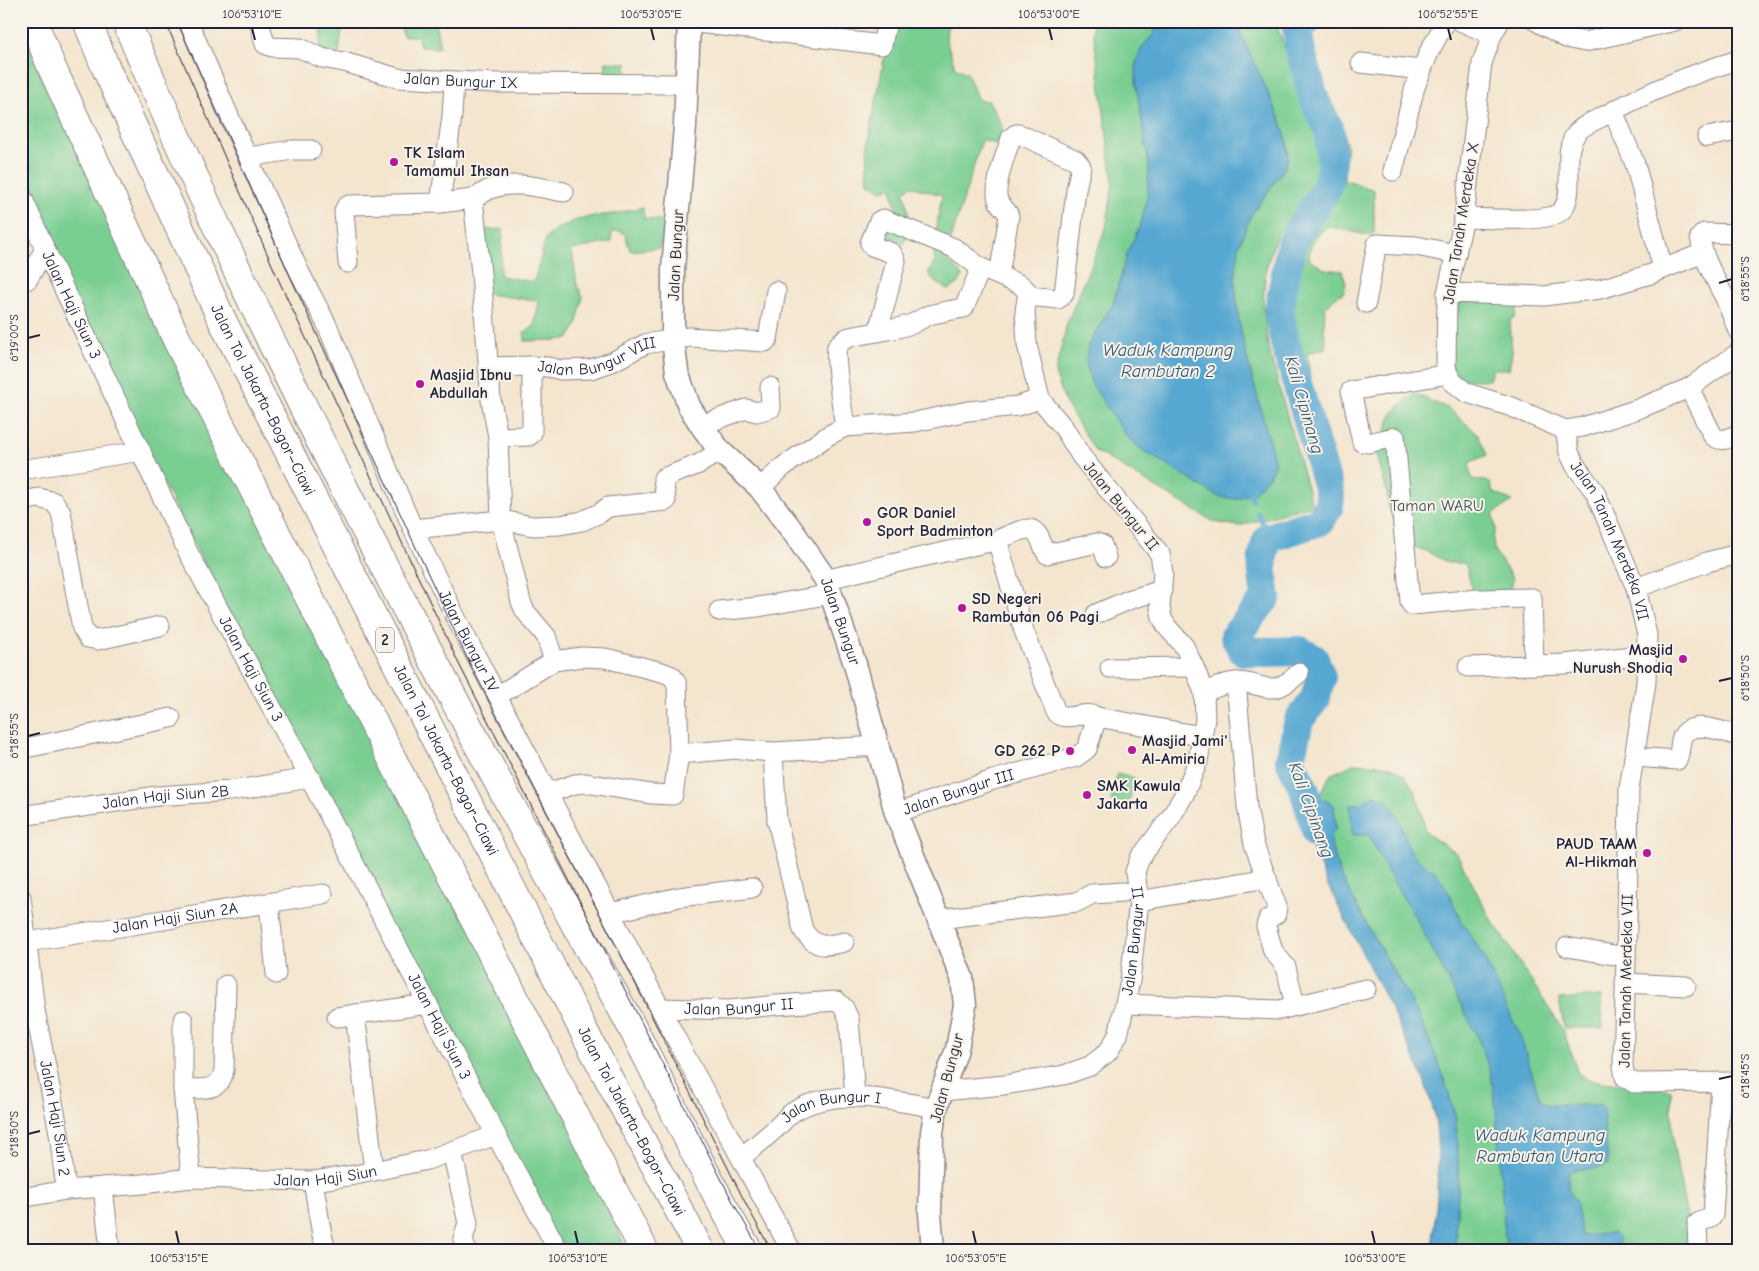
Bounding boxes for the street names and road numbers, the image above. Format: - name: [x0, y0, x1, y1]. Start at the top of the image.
- street label: Jalan Bungur IX: [403, 69, 518, 92]
- street label: Jalan Tanah Merdeka X: [1439, 141, 1483, 305]
- street label: Jalan Bungur: [665, 208, 687, 301]
- street label: Jalan Haji Siun 3: [38, 248, 105, 362]
- street label: Jalan Tol Jakarta–Bogor–Ciawi: [207, 302, 319, 499]
- street label: Jalan Bungur VIII: [537, 333, 657, 380]
- street label: Jalan Bungur II: [1080, 458, 1162, 554]
- street label: Jalan Tanah Merdeka VII: [1566, 458, 1652, 622]
- street label: Jalan Bungur: [817, 575, 864, 668]
- street label: Jalan Bungur IV: [435, 588, 502, 695]
- street label: Jalan Haji Siun 3: [215, 613, 287, 725]
- road number: 2: [376, 628, 394, 652]
- street label: Jalan Tol Jakarta–Bogor–Ciawi: [390, 662, 502, 859]
- street label: Jalan Bungur III: [901, 766, 1016, 819]
- street label: Jalan Haji Siun 2B: [101, 782, 230, 813]
- street label: Jalan Bungur II: [1118, 885, 1148, 997]
- street label: Jalan Tanah Merdeka VII: [1615, 894, 1637, 1068]
- street label: Jalan Haji Siun 2A: [111, 899, 239, 937]
- street label: Jalan Haji Siun 3: [404, 970, 474, 1083]
- street label: Jalan Bungur II: [684, 995, 794, 1019]
- street label: Jalan Tol Jakarta–Bogor–Ciawi: [574, 1024, 689, 1219]
- street label: Jalan Bungur: [926, 1031, 968, 1125]
- street label: Jalan Haji Siun 2: [36, 1059, 73, 1177]
- street label: Jalan Bungur I: [777, 1088, 882, 1127]
- street label: Jalan Haji Siun: [274, 1162, 378, 1190]

